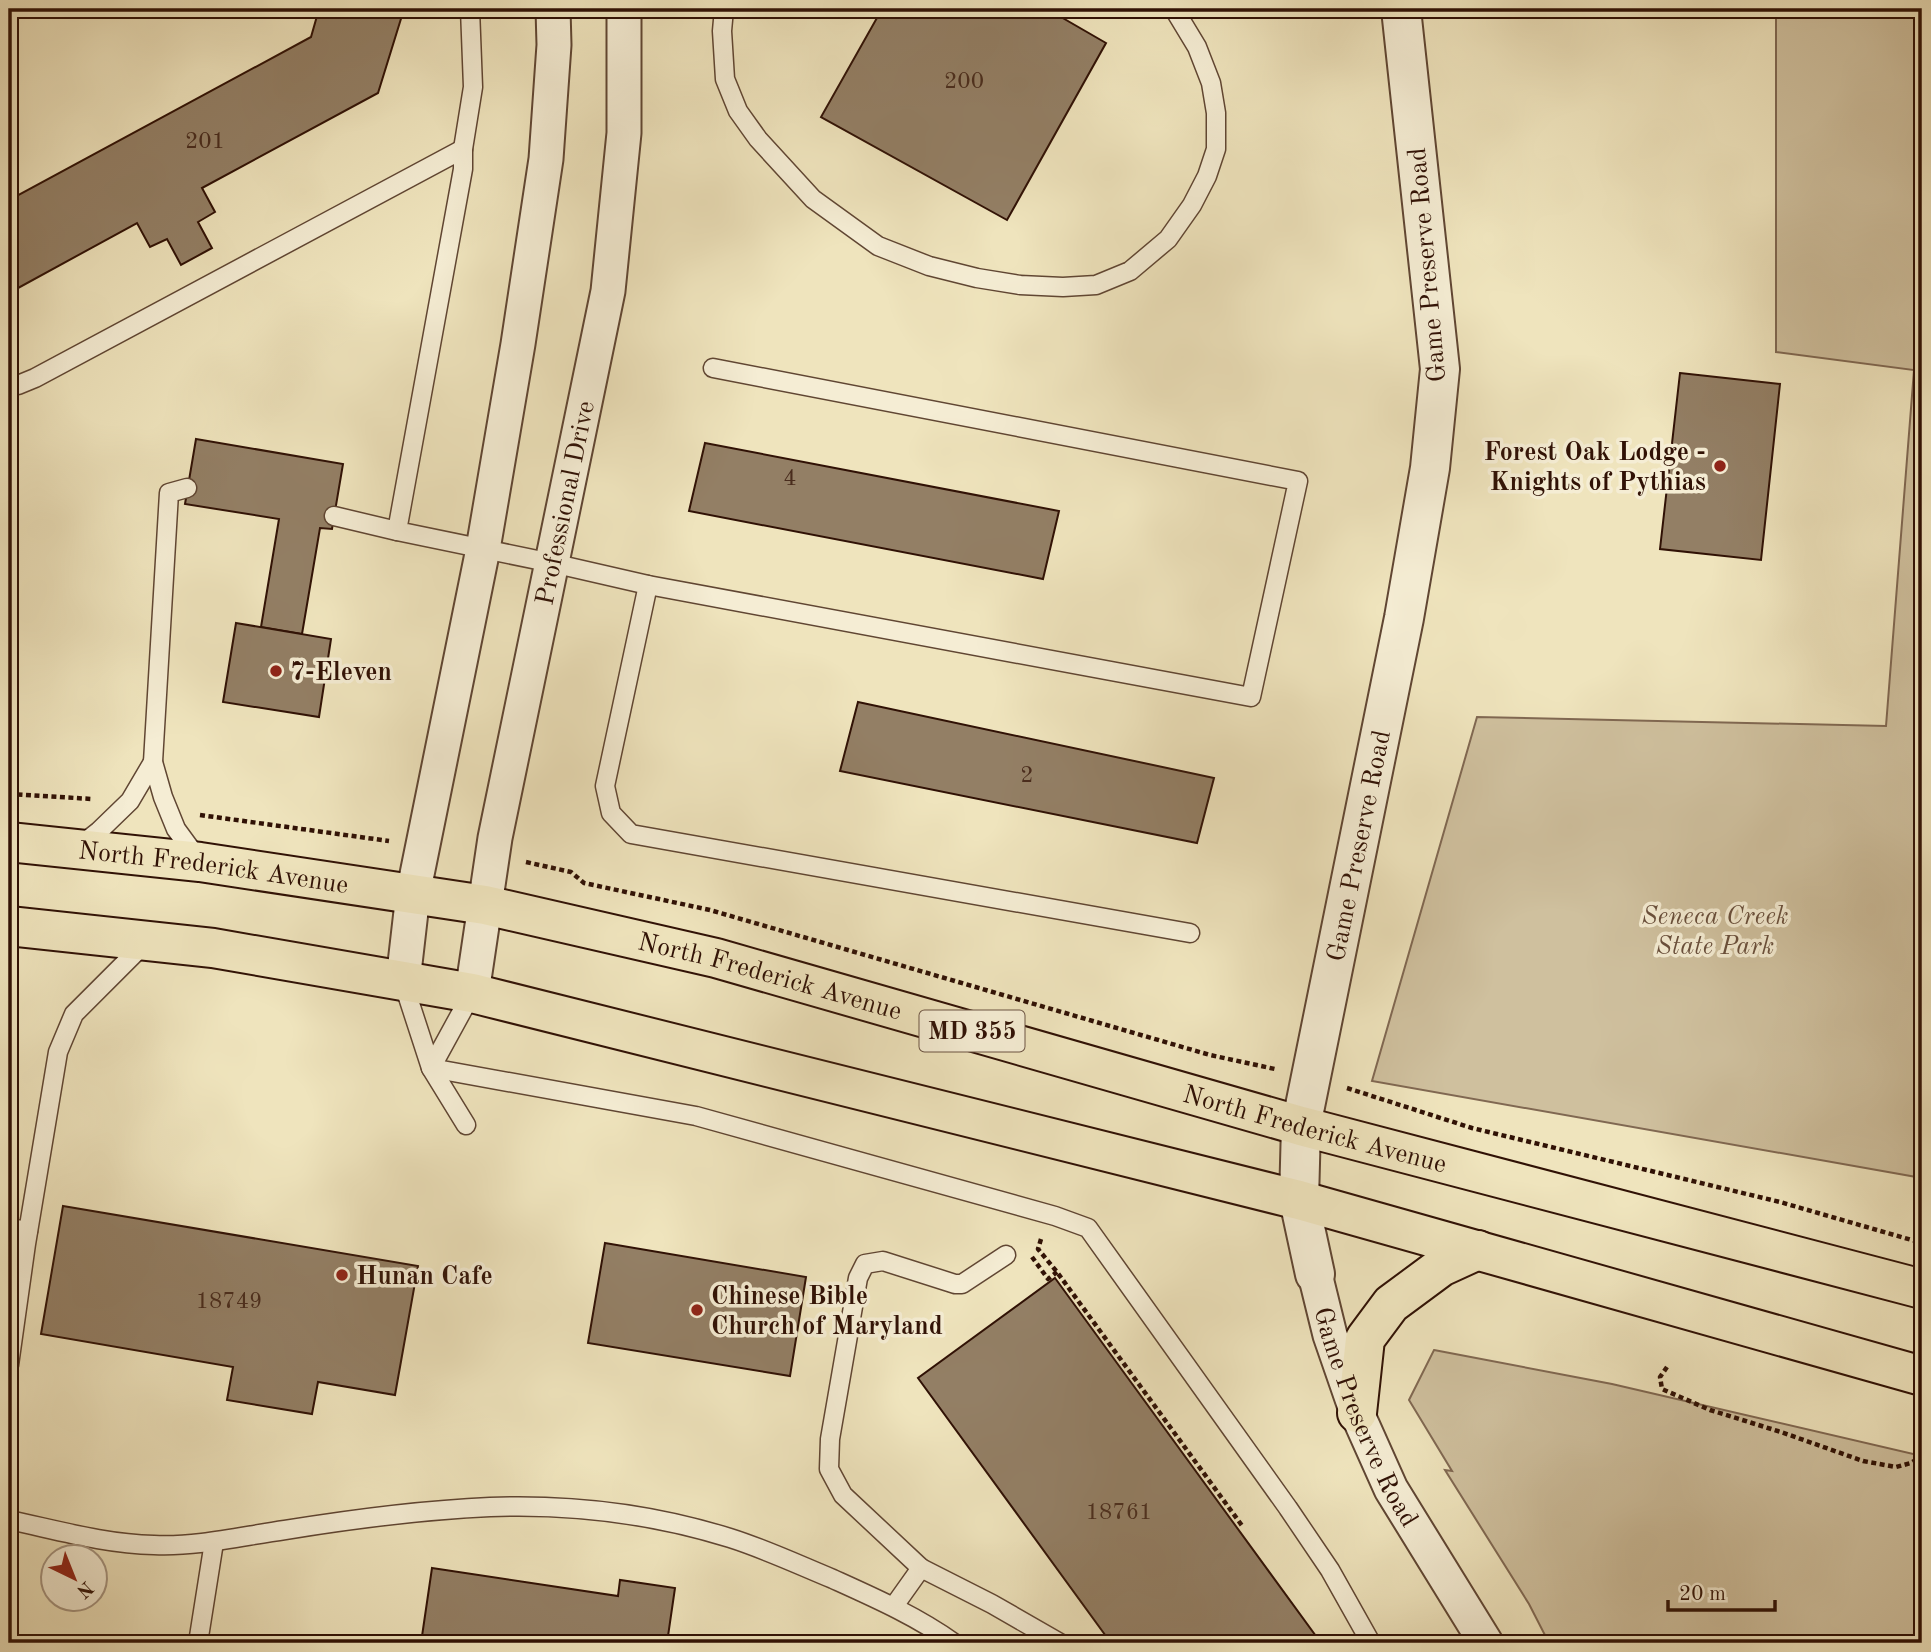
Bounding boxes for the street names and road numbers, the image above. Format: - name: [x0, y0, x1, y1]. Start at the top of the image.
- street label: Game Preserve Road: [1405, 146, 1451, 383]
- street label: Professional Drive: [532, 399, 600, 608]
- street label: Game Preserve Road: [1324, 728, 1396, 964]
- street label: North Frederick Avenue: [77, 838, 350, 899]
- street label: North Frederick Avenue: [635, 930, 904, 1026]
- road number: MD 355: [920, 1010, 1024, 1051]
- street label: North Frederick Avenue: [1179, 1082, 1449, 1179]
- street label: Game Preserve Road: [1309, 1305, 1422, 1532]

